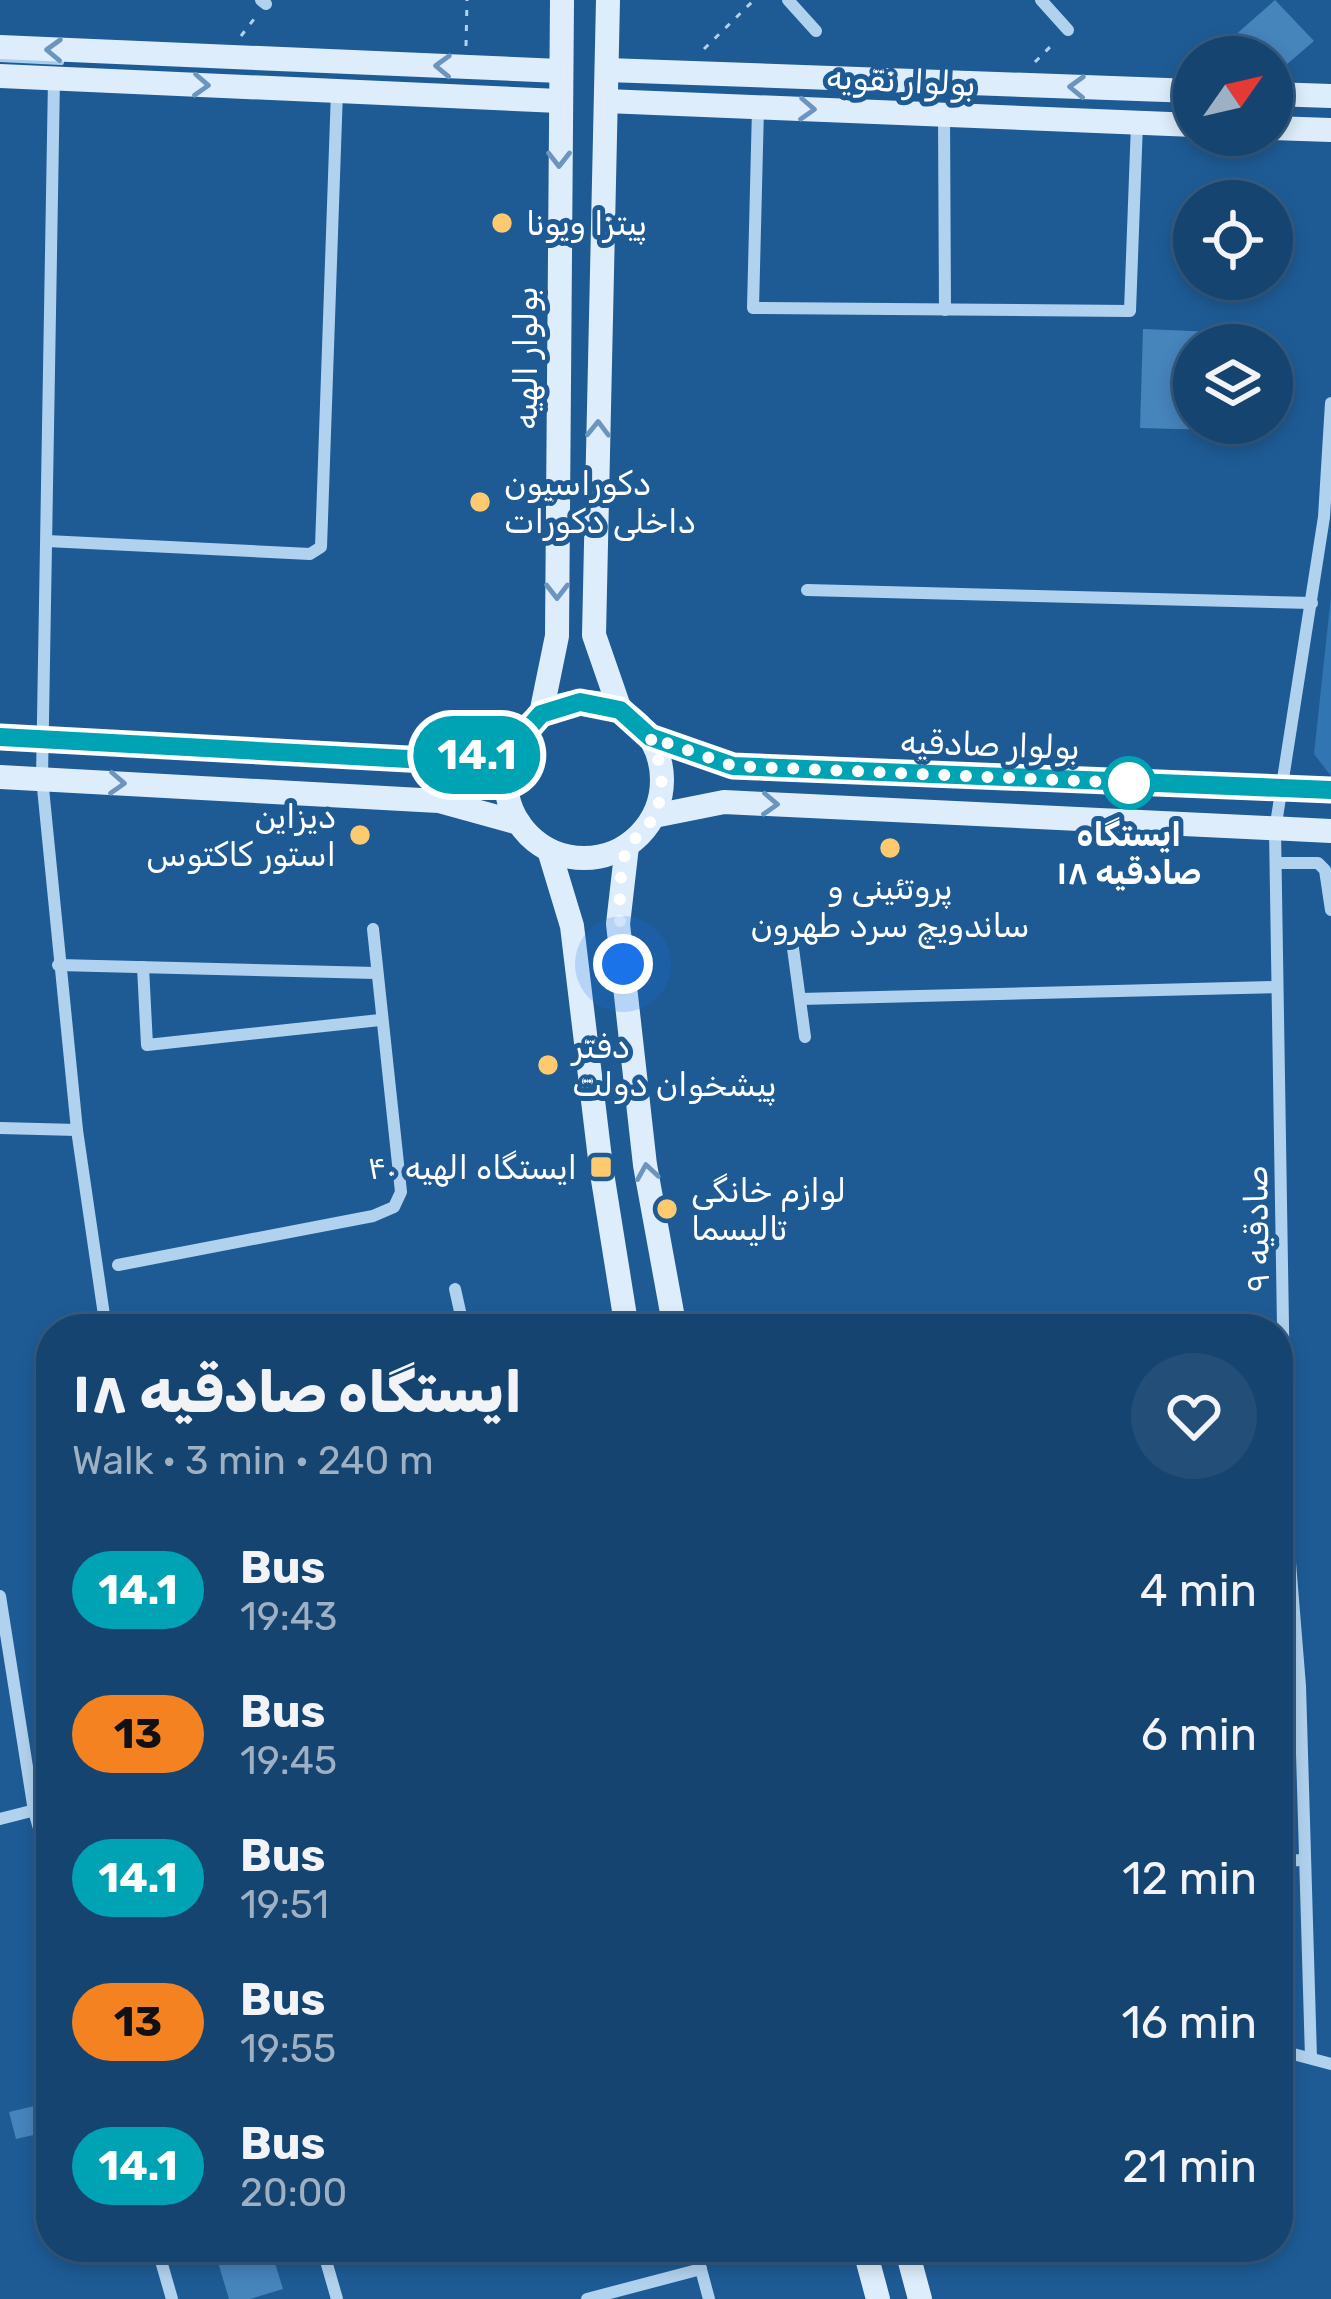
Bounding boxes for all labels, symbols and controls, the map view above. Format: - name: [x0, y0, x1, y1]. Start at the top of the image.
- north arrow: [1173, 36, 1293, 156]
- map controls: [1173, 36, 1293, 444]
- one-way arrow: [44, 37, 62, 63]
- one-way arrow: [433, 53, 452, 79]
- street label: بولوار نقویه: [825, 57, 977, 105]
- one-way arrow: [192, 72, 211, 98]
- one-way arrow: [1067, 74, 1086, 100]
- one-way arrow: [798, 96, 817, 122]
- one-way arrow: [546, 151, 572, 169]
- button: locate: [1173, 180, 1293, 300]
- place label: پیتزا ویونا: [526, 204, 647, 246]
- marker: پیتزا ویونا: [489, 210, 515, 236]
- street label: بولوار الهیه: [506, 286, 546, 430]
- button: layers: [1173, 324, 1293, 444]
- one-way arrow: [585, 419, 611, 438]
- place label: دکوراسیون داخلی دکورات: [504, 464, 696, 542]
- marker: دکوراسیون داخلی دکورات: [467, 489, 493, 515]
- one-way arrow: [544, 583, 570, 601]
- line badge: 14.1: [393, 716, 561, 794]
- street label: بولوار صادقیه: [899, 722, 1081, 768]
- text: 14.1: [437, 730, 517, 780]
- marker: ایستگاه صادقیه ۱۸: [1104, 758, 1154, 808]
- one-way arrow: [108, 769, 127, 795]
- one-way arrow: [761, 791, 780, 817]
- place label: دیزاین استور کاکتوس: [146, 797, 336, 875]
- place label: ایستگاه صادقیه ۱۸: [1057, 815, 1201, 892]
- marker: دیزاین استور کاکتوس: [347, 822, 373, 848]
- marker: پروتئینی و ساندویچ سرد طهرون: [877, 835, 903, 861]
- place label: پروتئینی و ساندویچ سرد طهرون: [750, 868, 1030, 949]
- your location: [593, 934, 653, 994]
- place label: دفتر پیشخوان دولت: [570, 1027, 777, 1107]
- marker: دفتر پیشخوان دولت: [535, 1052, 561, 1078]
- place label: ایستگاه الهیه ۴۰: [368, 1148, 577, 1187]
- marker: ایستگاه الهیه ۴۰: [588, 1154, 614, 1180]
- one-way arrow: [636, 1163, 661, 1183]
- street label: صادقیه ۹: [1236, 1165, 1277, 1293]
- place label: لوازم خانگی تالیسما: [691, 1171, 846, 1248]
- marker: لوازم خانگی تالیسما: [654, 1196, 680, 1222]
- button: heart: [1131, 1353, 1257, 1479]
- text: ایستگاه صادقیه ۱۸: [72, 1359, 522, 1426]
- text: Walk · 3 min · 240 m: [72, 1438, 434, 1484]
- text: Bus: [240, 1541, 325, 1594]
- text: 4 min: [1140, 1564, 1257, 1617]
- text: 14.1: [98, 1565, 178, 1615]
- text: 19:43: [240, 1594, 337, 1640]
- text: Bus: [240, 1685, 325, 1738]
- text: 6 min: [1141, 1708, 1257, 1761]
- text: 13: [114, 1709, 162, 1759]
- text: 19:45: [240, 1738, 337, 1784]
- text: Bus: [240, 1829, 325, 1882]
- text: 12 min: [1122, 1852, 1257, 1905]
- text: 14.1: [98, 1853, 178, 1903]
- text: 19:51: [240, 1882, 329, 1928]
- text: Bus: [240, 1973, 325, 2026]
- text: 16 min: [1121, 1996, 1257, 2049]
- text: 13: [114, 1997, 162, 2047]
- text: 19:55: [240, 2026, 336, 2072]
- text: Bus: [240, 2117, 325, 2170]
- text: 21 min: [1122, 2140, 1257, 2193]
- text: 14.1: [98, 2141, 178, 2191]
- text: 20:00: [240, 2170, 347, 2216]

